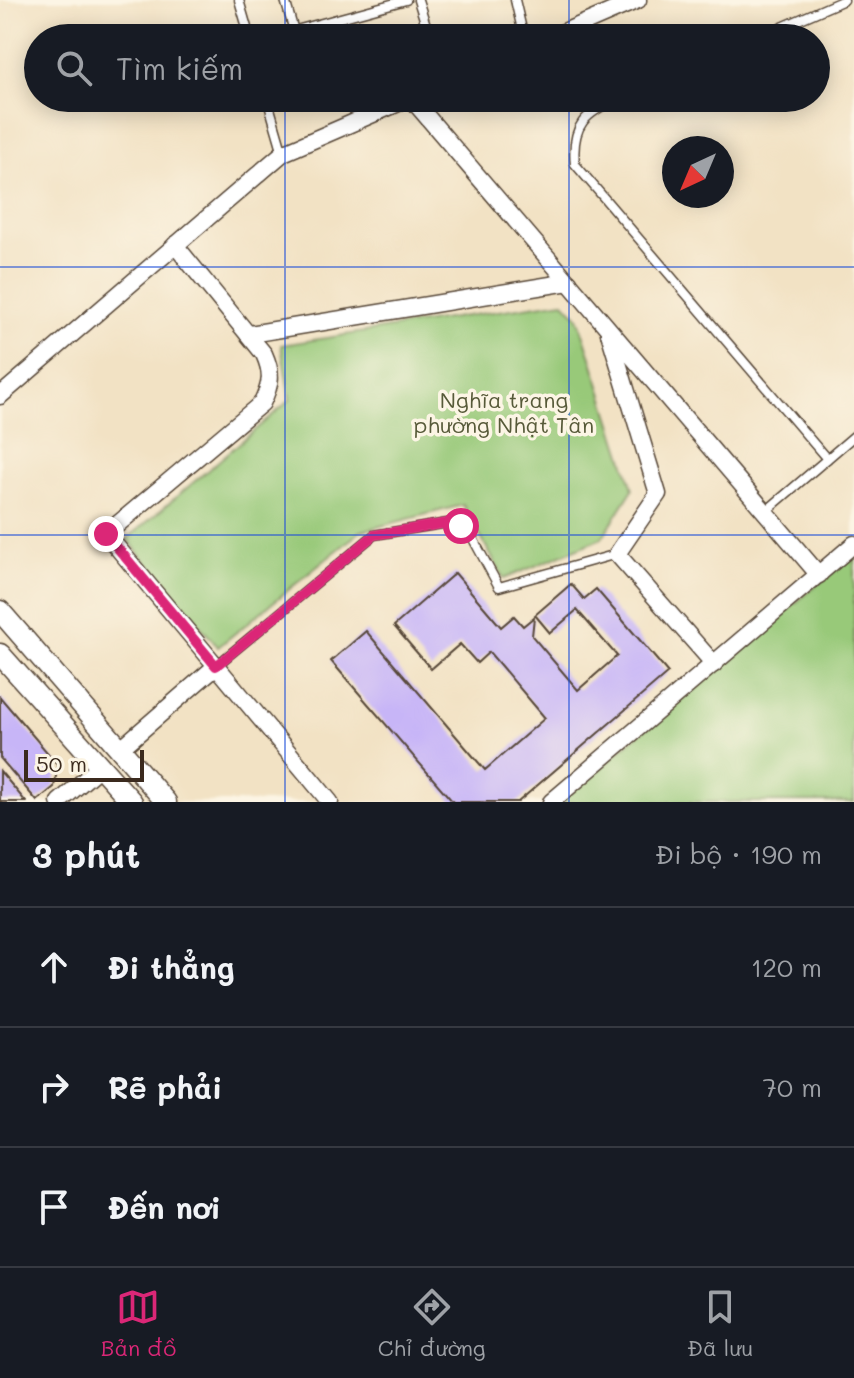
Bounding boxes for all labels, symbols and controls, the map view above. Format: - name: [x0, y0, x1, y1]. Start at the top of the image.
- search box: [24, 24, 830, 112]
- icon: search: [52, 46, 96, 90]
- text: Tìm kiếm: [116, 48, 243, 88]
- north arrow: [662, 136, 734, 208]
- park label: Nghĩa trang phường Nhật Tân: [414, 385, 594, 439]
- route start: [443, 508, 479, 544]
- route end: [88, 516, 124, 552]
- scale bar: [24, 746, 144, 782]
- text: 50 m: [36, 749, 87, 778]
- text: 3 phút: [32, 832, 140, 877]
- text: Đi bộ · 190 m: [655, 837, 822, 871]
- icon: ahead: [32, 945, 76, 989]
- text: Đi thẳng: [108, 947, 235, 987]
- text: 120 m: [751, 950, 822, 984]
- icon: right: [32, 1065, 76, 1109]
- text: Rẽ phải: [108, 1067, 222, 1107]
- text: 70 m: [762, 1070, 822, 1104]
- icon: arrive: [32, 1185, 76, 1229]
- text: Đến nơi: [108, 1187, 221, 1227]
- tab: Bản đồ: [101, 1285, 176, 1362]
- tab: Chỉ đường: [378, 1285, 486, 1362]
- tab: Đã lưu: [687, 1285, 753, 1362]

